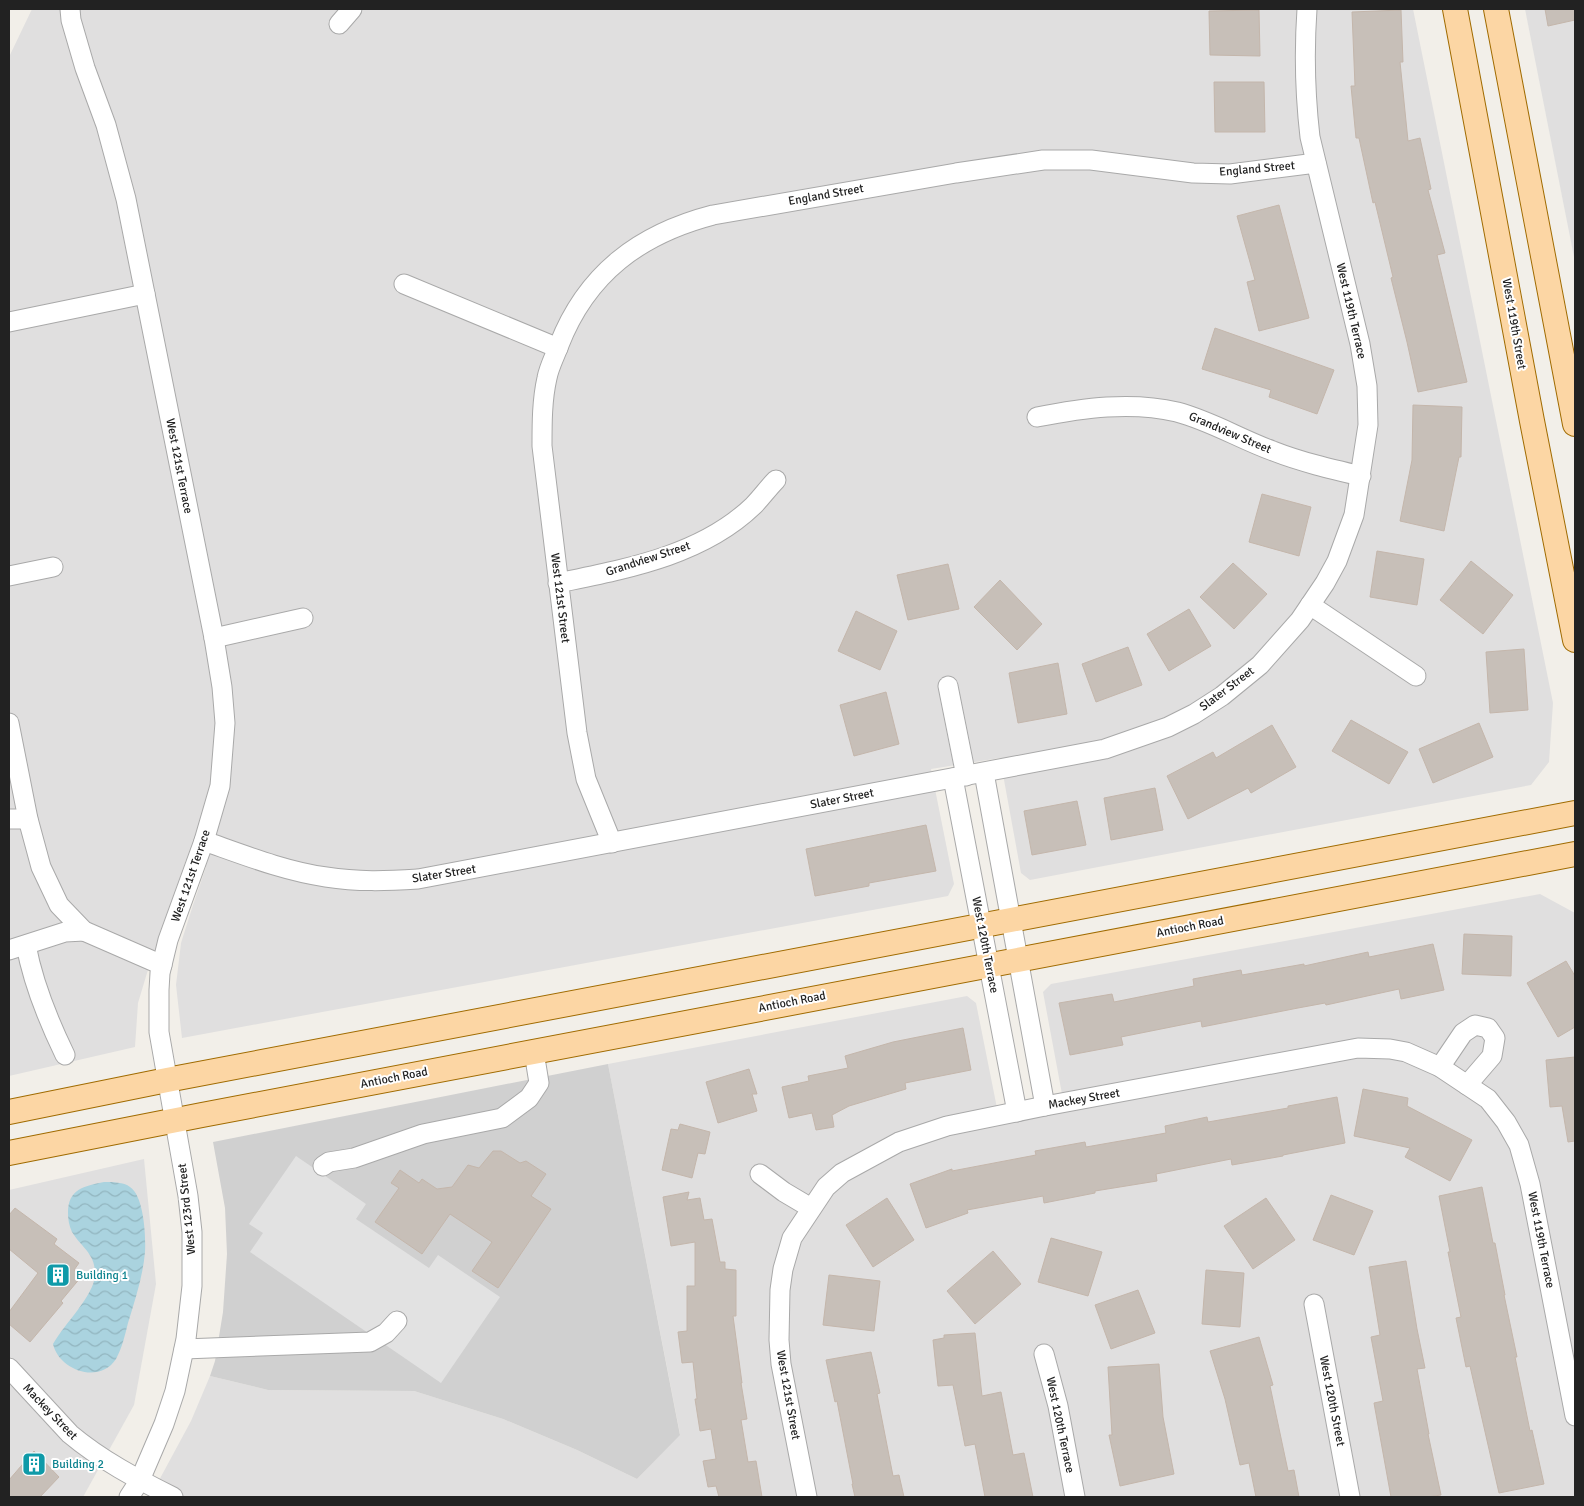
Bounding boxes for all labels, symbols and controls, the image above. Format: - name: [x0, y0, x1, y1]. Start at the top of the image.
- street label: England Street: [1218, 158, 1296, 180]
- street label: England Street: [787, 181, 865, 209]
- street label: West 119th Terrace: [1333, 262, 1369, 360]
- street label: West 119th Street: [1499, 277, 1529, 371]
- street label: Grandview Street: [1187, 409, 1273, 457]
- street label: West 121st Terrace: [162, 417, 196, 515]
- street label: Grandview Street: [604, 538, 692, 580]
- street label: West 121st Street: [547, 552, 573, 644]
- street label: Slater Street: [1197, 664, 1257, 714]
- street label: Slater Street: [809, 785, 875, 813]
- street label: West 121st Terrace: [168, 828, 214, 924]
- street label: Slater Street: [411, 862, 477, 886]
- street label: West 120th Terrace: [968, 895, 1002, 995]
- street label: Antioch Road: [1155, 913, 1225, 941]
- street label: Antioch Road: [757, 988, 827, 1016]
- street label: Antioch Road: [359, 1064, 429, 1092]
- street label: Mackey Street: [1047, 1085, 1121, 1113]
- street label: West 123rd Street: [175, 1163, 199, 1255]
- street label: West 119th Terrace: [1524, 1190, 1558, 1290]
- building icon: Building 1: [45, 1262, 71, 1288]
- place label: Building 1: [76, 1268, 128, 1283]
- street label: West 121st Street: [773, 1349, 803, 1441]
- street label: West 120th Street: [1316, 1354, 1348, 1448]
- street label: West 120th Terrace: [1042, 1376, 1078, 1474]
- street label: Mackey Street: [19, 1381, 81, 1443]
- building icon: Building 2: [21, 1451, 47, 1477]
- place label: Building 2: [52, 1457, 104, 1472]

